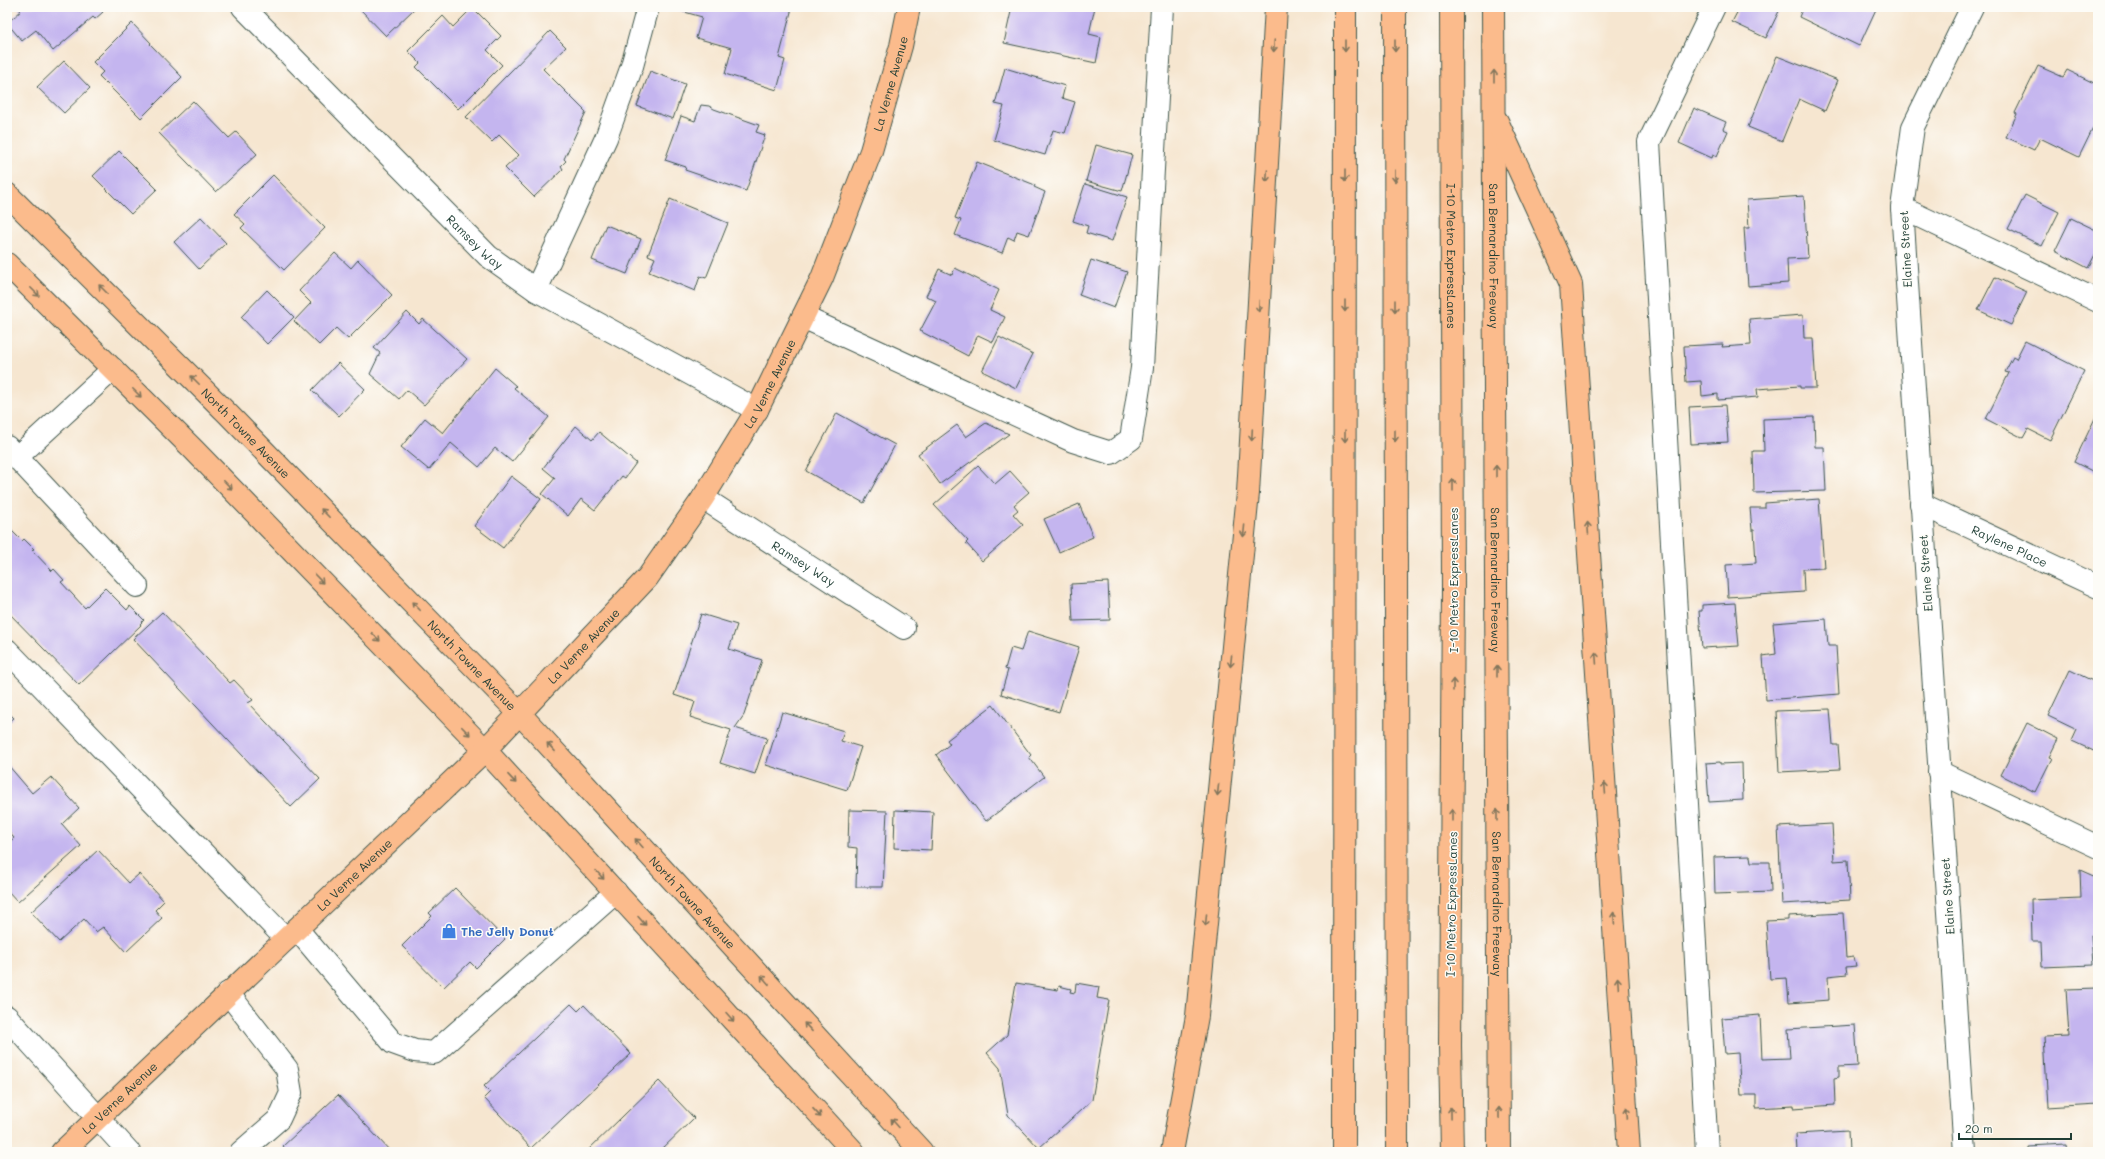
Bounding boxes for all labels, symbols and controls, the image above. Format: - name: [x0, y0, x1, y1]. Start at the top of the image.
- street label: La Verne Avenue: [869, 35, 911, 133]
- one-way arrow: [1270, 39, 1278, 52]
- one-way arrow: [1341, 39, 1349, 52]
- one-way arrow: [1391, 39, 1399, 52]
- one-way arrow: [1490, 70, 1498, 83]
- one-way arrow: [1263, 169, 1270, 182]
- one-way arrow: [1341, 169, 1349, 182]
- one-way arrow: [1391, 169, 1399, 182]
- street label: I-10 Metro ExpressLanes: [1444, 183, 1460, 329]
- street label: San Bernardino Freeway: [1486, 183, 1503, 329]
- street label: Elaine Street: [1895, 210, 1915, 288]
- street label: Ramsey Way: [443, 211, 506, 272]
- one-way arrow: [98, 284, 108, 294]
- one-way arrow: [30, 287, 40, 296]
- one-way arrow: [1255, 299, 1263, 312]
- one-way arrow: [1341, 299, 1349, 312]
- one-way arrow: [1391, 299, 1399, 312]
- street label: La Verne Avenue: [740, 336, 799, 431]
- one-way arrow: [190, 375, 200, 385]
- street label: North Towne Avenue: [198, 384, 294, 482]
- one-way arrow: [132, 388, 142, 398]
- one-way arrow: [1248, 428, 1255, 441]
- one-way arrow: [1341, 429, 1349, 442]
- one-way arrow: [1391, 429, 1399, 442]
- one-way arrow: [1492, 465, 1500, 478]
- one-way arrow: [1449, 479, 1457, 492]
- one-way arrow: [223, 480, 233, 490]
- street label: I-10 Metro ExpressLanes: [1445, 507, 1461, 653]
- street label: San Bernardino Freeway: [1488, 507, 1504, 653]
- one-way arrow: [320, 508, 330, 518]
- street label: Raylene Place: [1969, 521, 2050, 570]
- one-way arrow: [1584, 522, 1591, 535]
- one-way arrow: [1241, 524, 1248, 537]
- street label: Elaine Street: [1914, 534, 1936, 612]
- street label: Ramsey Way: [769, 537, 839, 590]
- one-way arrow: [314, 574, 324, 584]
- one-way arrow: [411, 601, 421, 611]
- street label: La Verne Avenue: [544, 604, 623, 687]
- street label: North Towne Avenue: [424, 616, 520, 714]
- one-way arrow: [371, 632, 381, 642]
- one-way arrow: [1593, 652, 1600, 665]
- one-way arrow: [1227, 654, 1235, 667]
- one-way arrow: [1493, 665, 1501, 678]
- one-way arrow: [1449, 679, 1457, 692]
- one-way arrow: [461, 726, 471, 736]
- one-way arrow: [547, 743, 556, 753]
- one-way arrow: [507, 774, 517, 784]
- one-way arrow: [1601, 782, 1608, 795]
- one-way arrow: [1214, 783, 1222, 796]
- one-way arrow: [1448, 809, 1456, 822]
- one-way arrow: [1494, 809, 1501, 822]
- street label: I-10 Metro ExpressLanes: [1442, 831, 1460, 977]
- street label: San Bernardino Freeway: [1489, 831, 1506, 977]
- street label: La Verne Avenue: [313, 835, 395, 914]
- one-way arrow: [634, 838, 644, 848]
- street label: North Towne Avenue: [646, 852, 739, 952]
- street label: Elaine Street: [1936, 857, 1958, 935]
- one-way arrow: [595, 870, 605, 880]
- one-way arrow: [1610, 912, 1617, 925]
- one-way arrow: [1202, 913, 1209, 926]
- one-way arrow: [637, 916, 647, 926]
- shop icon: The Jelly Donut: [440, 922, 458, 940]
- place label: The Jelly Donut: [461, 923, 554, 939]
- one-way arrow: [760, 975, 769, 986]
- one-way arrow: [1614, 977, 1621, 990]
- one-way arrow: [725, 1012, 734, 1022]
- one-way arrow: [803, 1022, 812, 1033]
- street label: La Verne Avenue: [78, 1058, 160, 1137]
- one-way arrow: [813, 1107, 822, 1118]
- one-way arrow: [1448, 1107, 1455, 1120]
- one-way arrow: [1495, 1107, 1503, 1120]
- one-way arrow: [1623, 1107, 1630, 1120]
- scale bar: [1959, 1115, 2071, 1141]
- one-way arrow: [891, 1118, 900, 1128]
- text: 20 m: [1965, 1120, 1993, 1136]

